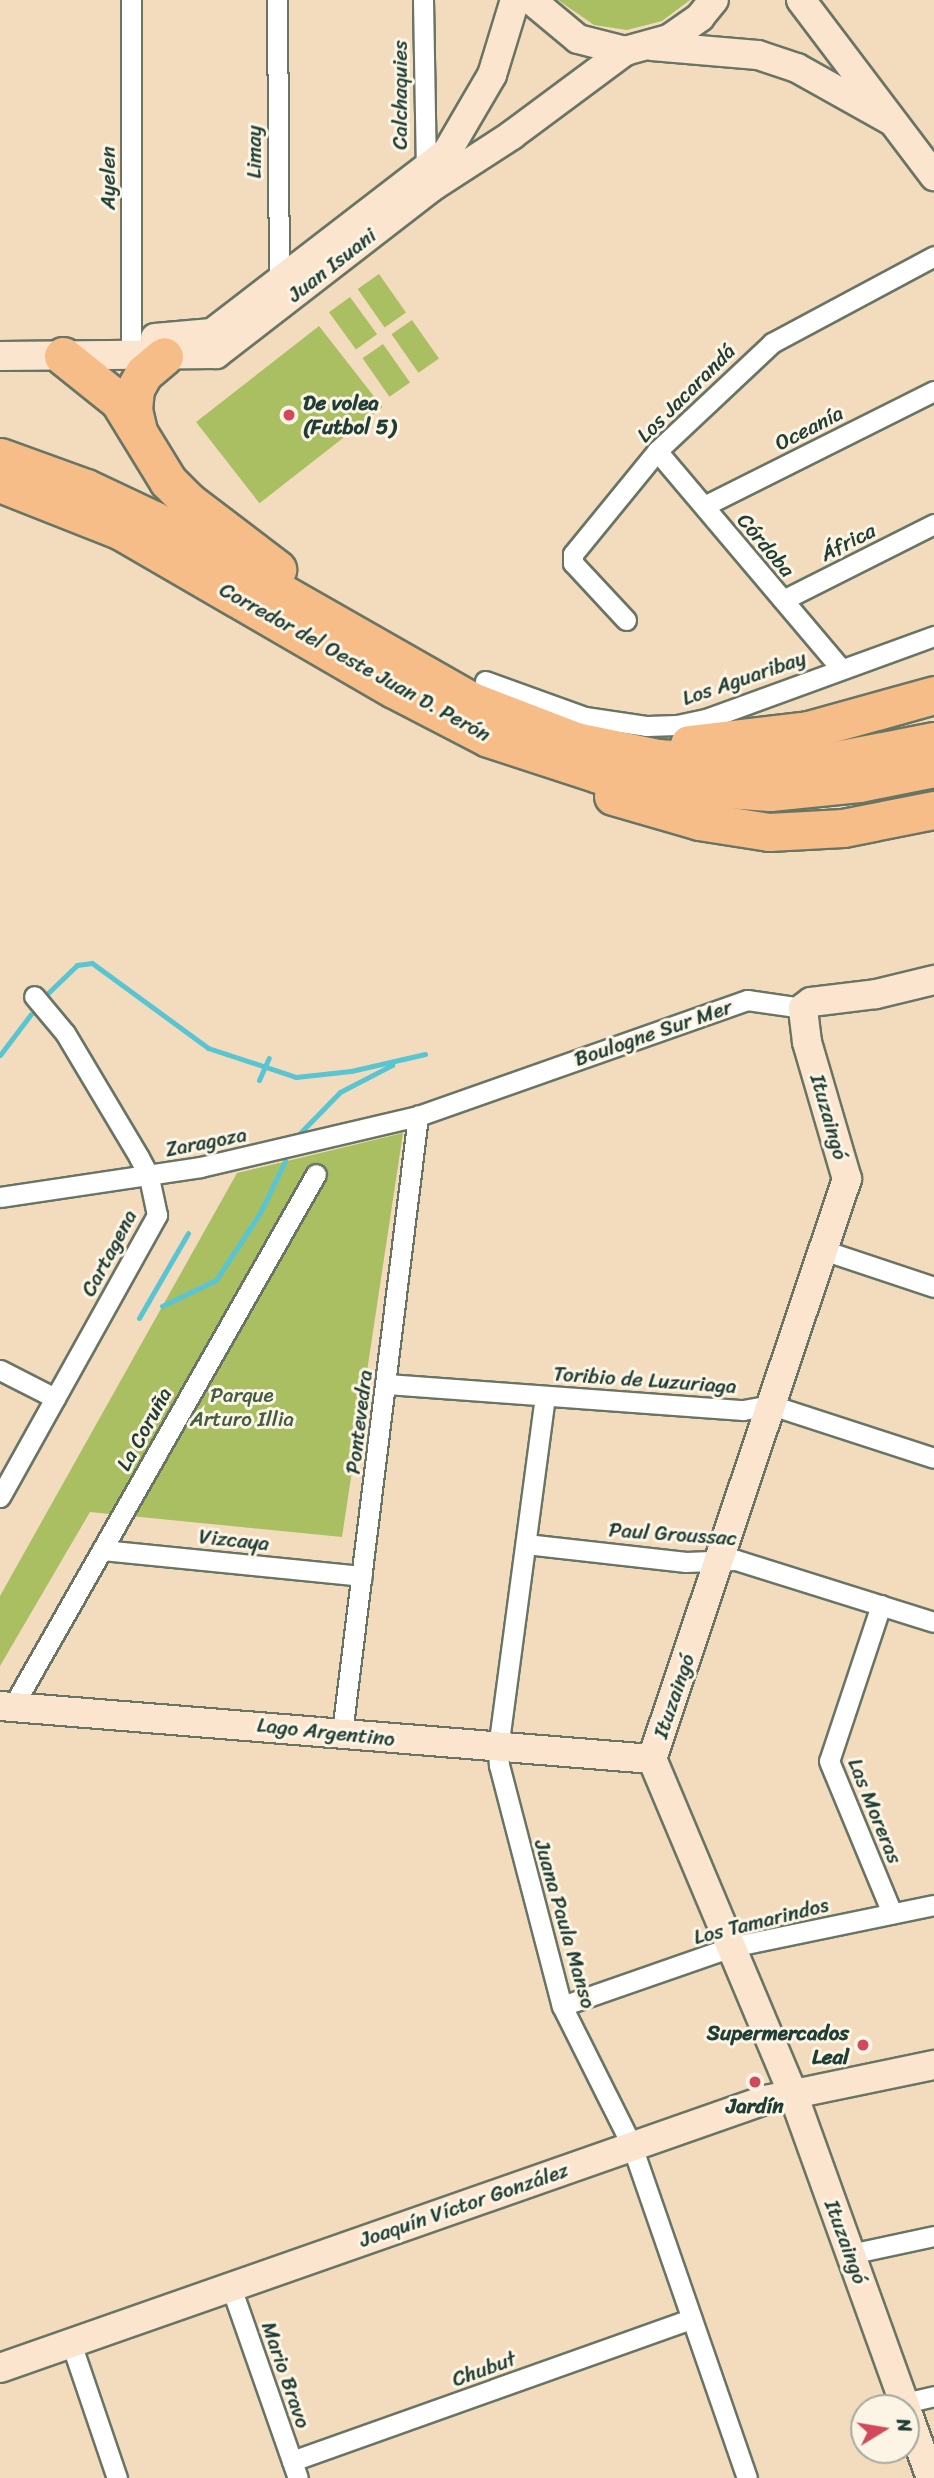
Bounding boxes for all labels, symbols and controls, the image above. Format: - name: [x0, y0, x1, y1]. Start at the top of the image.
- street label: Calchaquies: [387, 40, 413, 150]
- street label: Limay: [241, 125, 267, 179]
- street label: Ayelen: [95, 146, 121, 210]
- street label: Juan Isuani: [283, 223, 381, 307]
- street label: Los Jacarandá: [631, 338, 741, 448]
- place label: De volea (Futbol 5): [303, 390, 396, 440]
- street label: Oceanía: [771, 400, 847, 456]
- marker: De volea (Futbol 5): [281, 407, 297, 423]
- street label: Córdoba: [732, 508, 800, 582]
- street label: África: [816, 517, 880, 567]
- street label: Corredor del Oeste Juan D. Perón: [215, 577, 495, 747]
- street label: Los Aguaribay: [679, 645, 809, 711]
- street label: Boulogne Sur Mer: [571, 994, 735, 1072]
- street label: Ituzaingó: [805, 1071, 853, 1163]
- street label: Zaragoza: [163, 1122, 249, 1162]
- street label: Cartagena: [76, 1205, 142, 1301]
- street label: Toribio de Luzuriaga: [553, 1361, 737, 1399]
- street label: Pontevedra: [340, 1368, 378, 1476]
- park label: Parque Arturo Illia: [190, 1382, 294, 1432]
- street label: La Coruña: [111, 1383, 177, 1475]
- street label: Paul Groussac: [608, 1517, 738, 1551]
- street label: Vizcaya: [198, 1524, 270, 1556]
- street label: Ituzaingó: [648, 1650, 700, 1742]
- street label: Lago Argentino: [256, 1712, 396, 1752]
- street label: Las Moreras: [843, 1755, 907, 1867]
- street label: Juana Paula Manso: [529, 1837, 601, 2011]
- street label: Los Tamarindos: [690, 1892, 832, 1950]
- place label: Supermercados Leal: [707, 2020, 849, 2070]
- marker: Supermercados Leal: [855, 2037, 871, 2053]
- marker: Jardín: [747, 2074, 763, 2090]
- place label: Jardín: [726, 2093, 784, 2119]
- street label: Joaquín Víctor González: [356, 2157, 572, 2253]
- street label: Ituzaingó: [819, 2196, 873, 2288]
- street label: Mario Bravo: [256, 2319, 316, 2431]
- street label: Chubut: [449, 2346, 519, 2392]
- north arrow: [850, 2394, 920, 2464]
- text: N: [887, 2416, 922, 2435]

